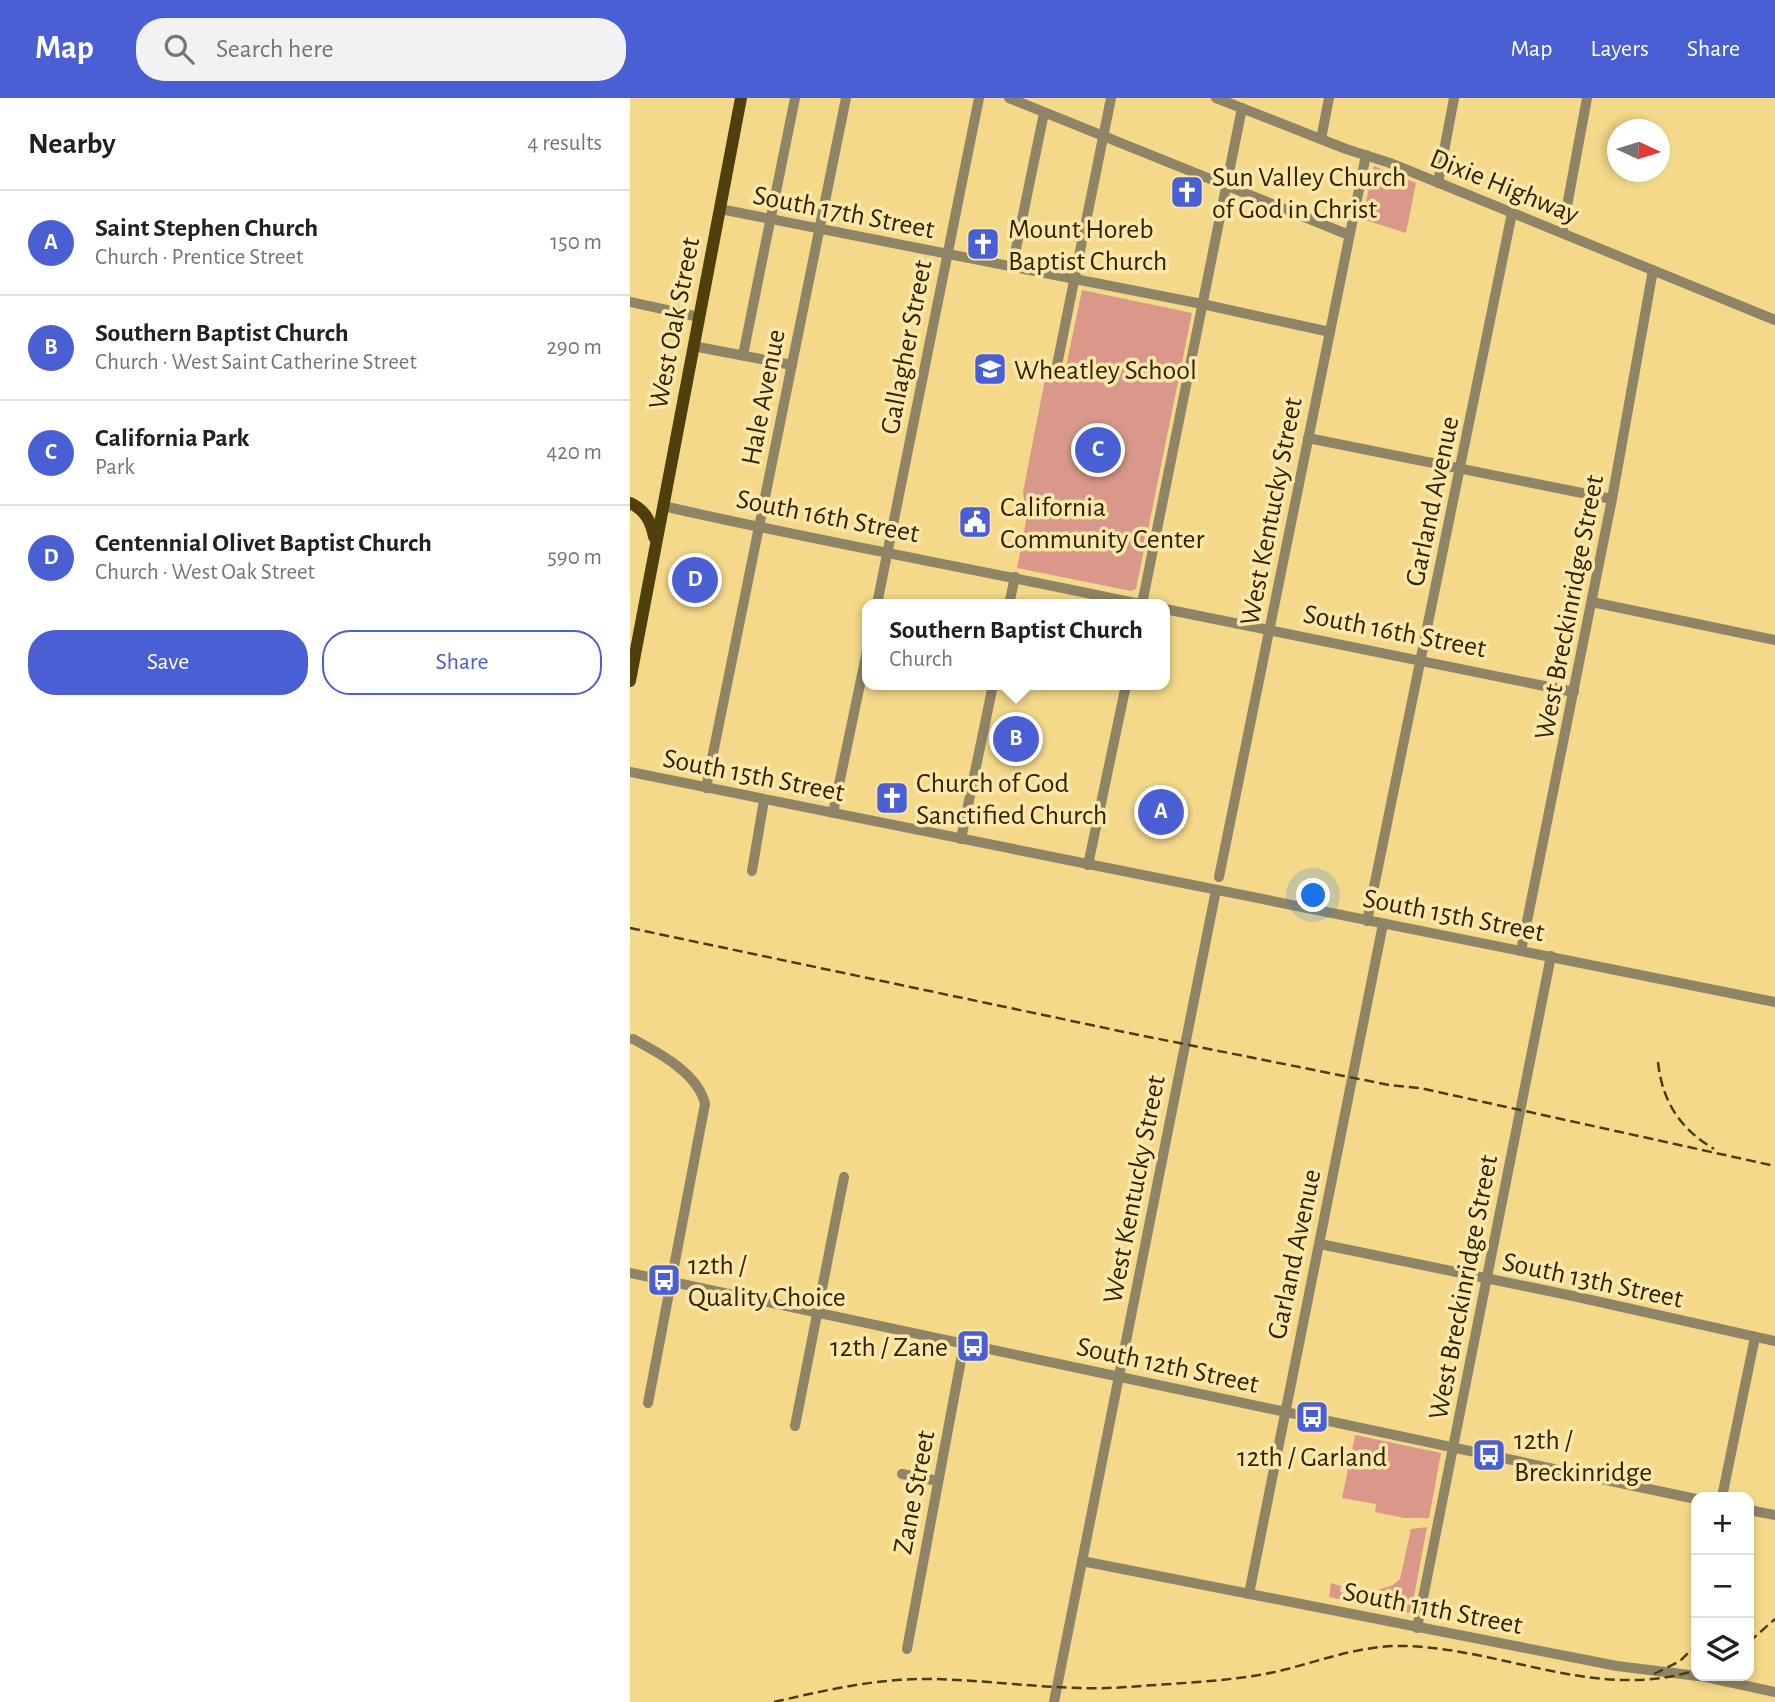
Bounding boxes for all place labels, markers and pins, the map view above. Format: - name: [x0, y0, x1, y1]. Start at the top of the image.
- place label: Sun Valley Church of God in Christ: [1212, 164, 1406, 224]
- church icon: Sun Valley Church of God in Christ: [1168, 173, 1206, 211]
- place label: Mount Horeb Baptist Church: [1008, 216, 1167, 276]
- church icon: Mount Horeb Baptist Church: [964, 225, 1002, 263]
- school or university icon: Wheatley School: [971, 350, 1009, 388]
- place label: Wheatley School: [1014, 357, 1197, 385]
- pin: C: [1075, 424, 1121, 476]
- place label: California Community Center: [1000, 494, 1205, 554]
- public building icon: California Community Center: [956, 503, 994, 541]
- pin: D: [672, 554, 718, 606]
- pin: B: [993, 713, 1039, 765]
- place label: Church of God Sanctified Church: [916, 770, 1107, 830]
- church icon: Church of God Sanctified Church: [873, 779, 911, 817]
- pin: A: [1138, 786, 1184, 838]
- place label: 12th / Quality Choice: [688, 1252, 846, 1312]
- bus stop icon: 12th / Quality Choice: [645, 1261, 683, 1299]
- bus stop icon: 12th / Zane: [954, 1327, 992, 1365]
- place label: 12th / Zane: [830, 1334, 948, 1362]
- bus stop icon: 12th / Garland: [1293, 1398, 1331, 1436]
- place label: 12th / Breckinridge: [1514, 1427, 1652, 1487]
- bus stop icon: 12th / Breckinridge: [1470, 1436, 1508, 1474]
- place label: 12th / Garland: [1237, 1444, 1387, 1472]

